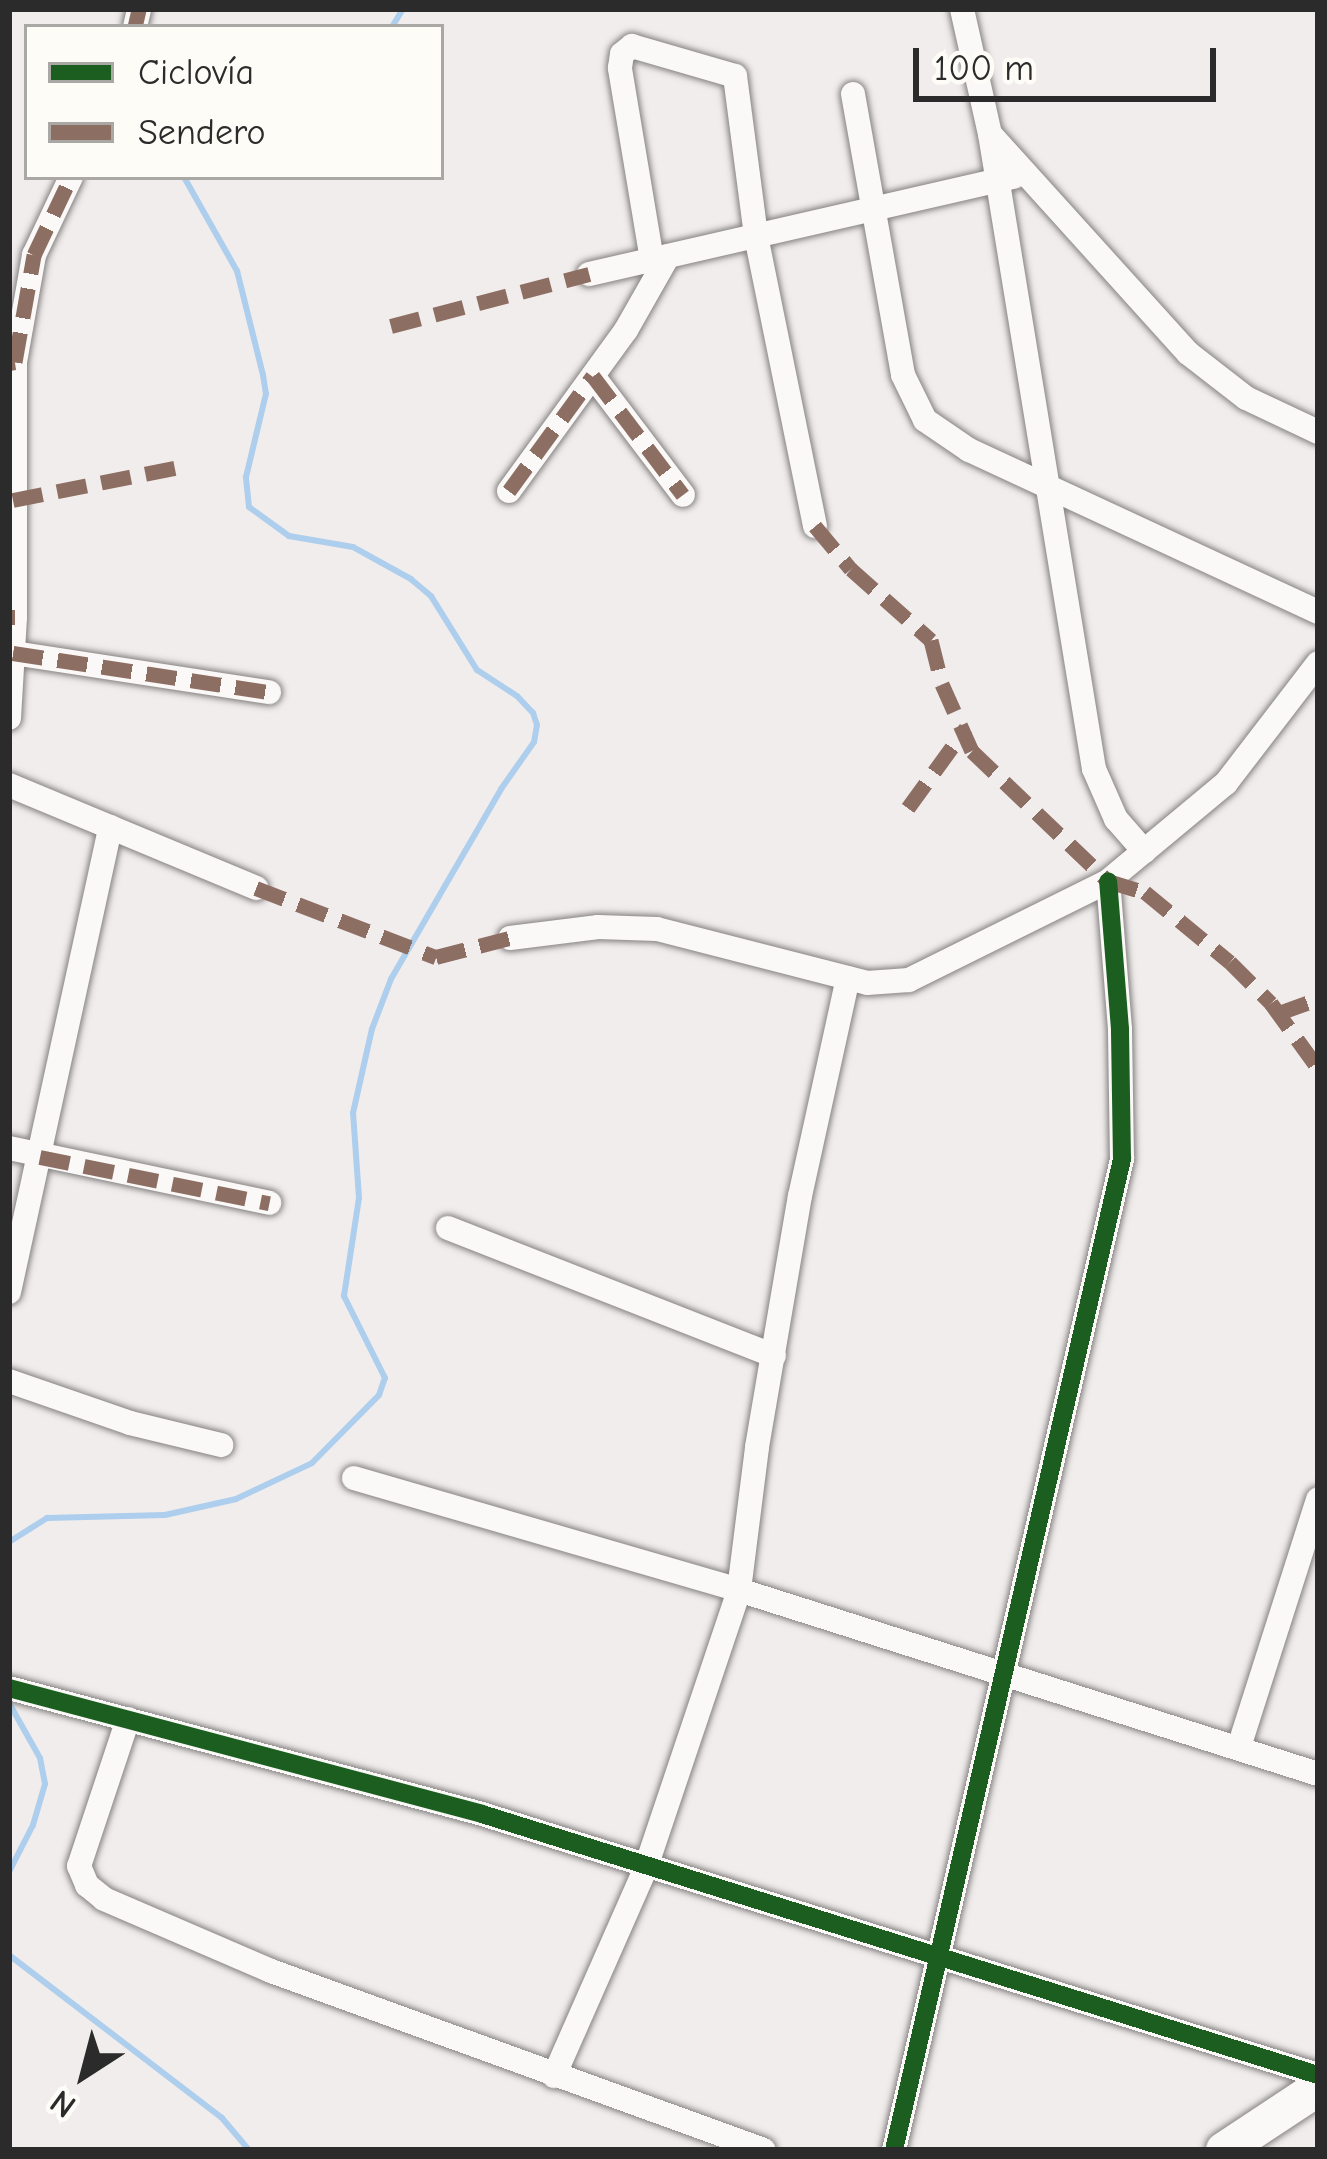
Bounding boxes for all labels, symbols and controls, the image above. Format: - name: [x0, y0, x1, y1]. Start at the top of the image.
- legend: [24, 24, 444, 180]
- scale bar: [919, 24, 1222, 98]
- text: 100 m: [934, 48, 1034, 89]
- text: Ciclovía: [138, 52, 254, 93]
- text: Sendero: [138, 112, 266, 153]
- north arrow: [24, 2015, 144, 2135]
- text: N: [43, 2082, 83, 2126]

